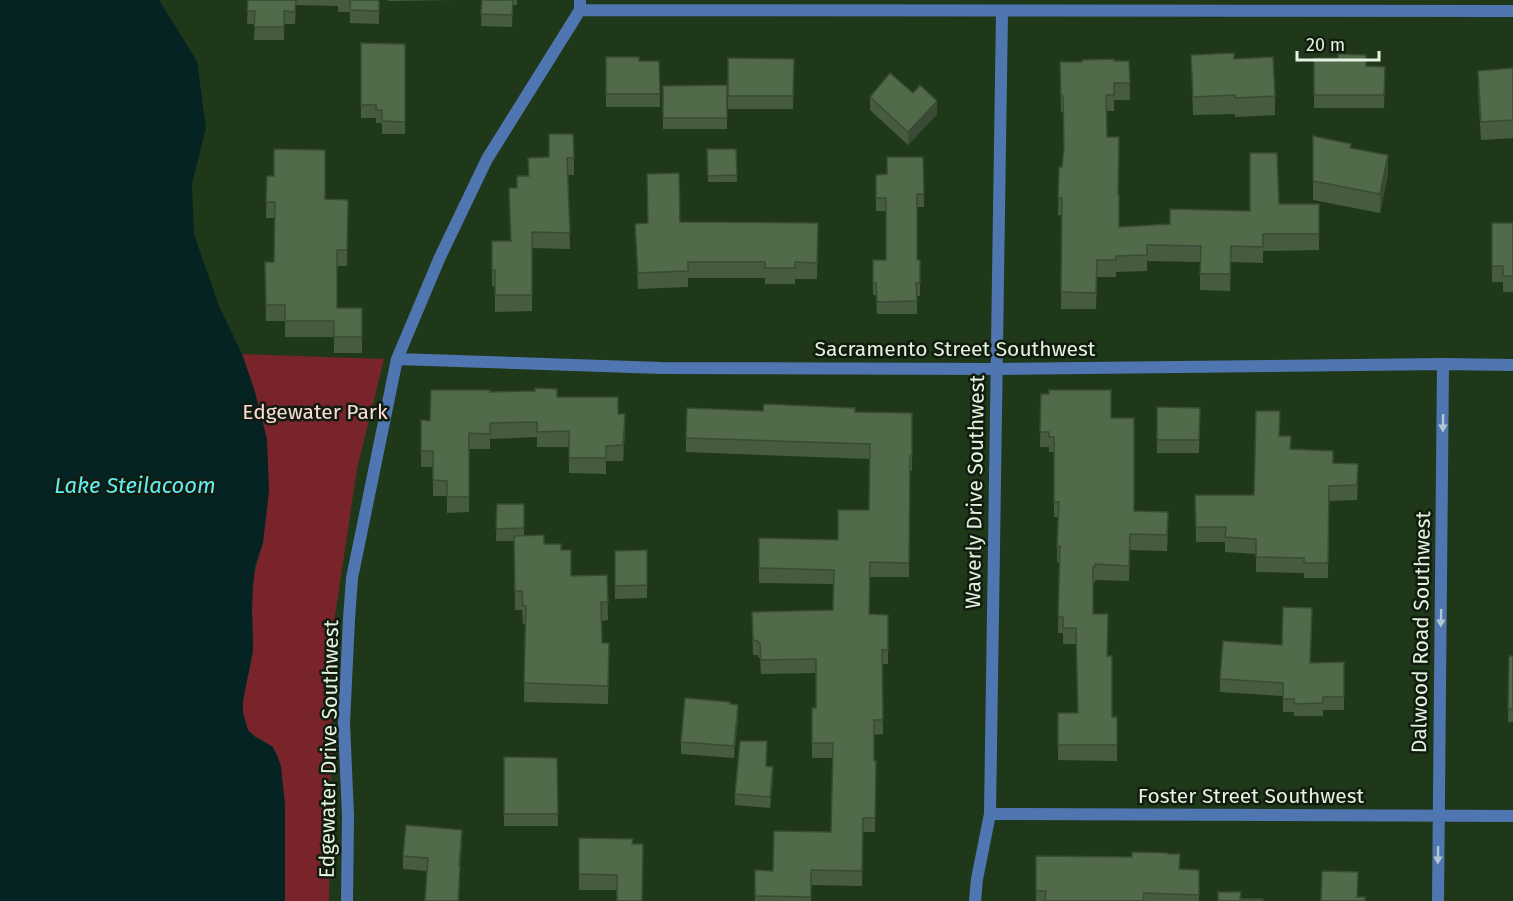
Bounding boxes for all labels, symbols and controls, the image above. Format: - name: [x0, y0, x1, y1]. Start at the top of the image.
- scale bar: [1297, 24, 1380, 62]
- text: 20 m: [1306, 34, 1345, 56]
- street label: Sacramento Street Southwest: [815, 336, 1096, 362]
- street label: Waverly Drive Southwest: [960, 374, 990, 609]
- park label: Edgewater Park: [242, 399, 388, 425]
- one-way arrow: [1438, 413, 1448, 432]
- water label: Lake Steilacoom: [54, 472, 216, 499]
- street label: Dalwood Road Southwest: [1406, 510, 1436, 753]
- one-way arrow: [1436, 608, 1445, 627]
- street label: Edgewater Drive Southwest: [314, 619, 344, 878]
- street label: Foster Street Southwest: [1138, 783, 1365, 809]
- one-way arrow: [1433, 845, 1443, 864]

